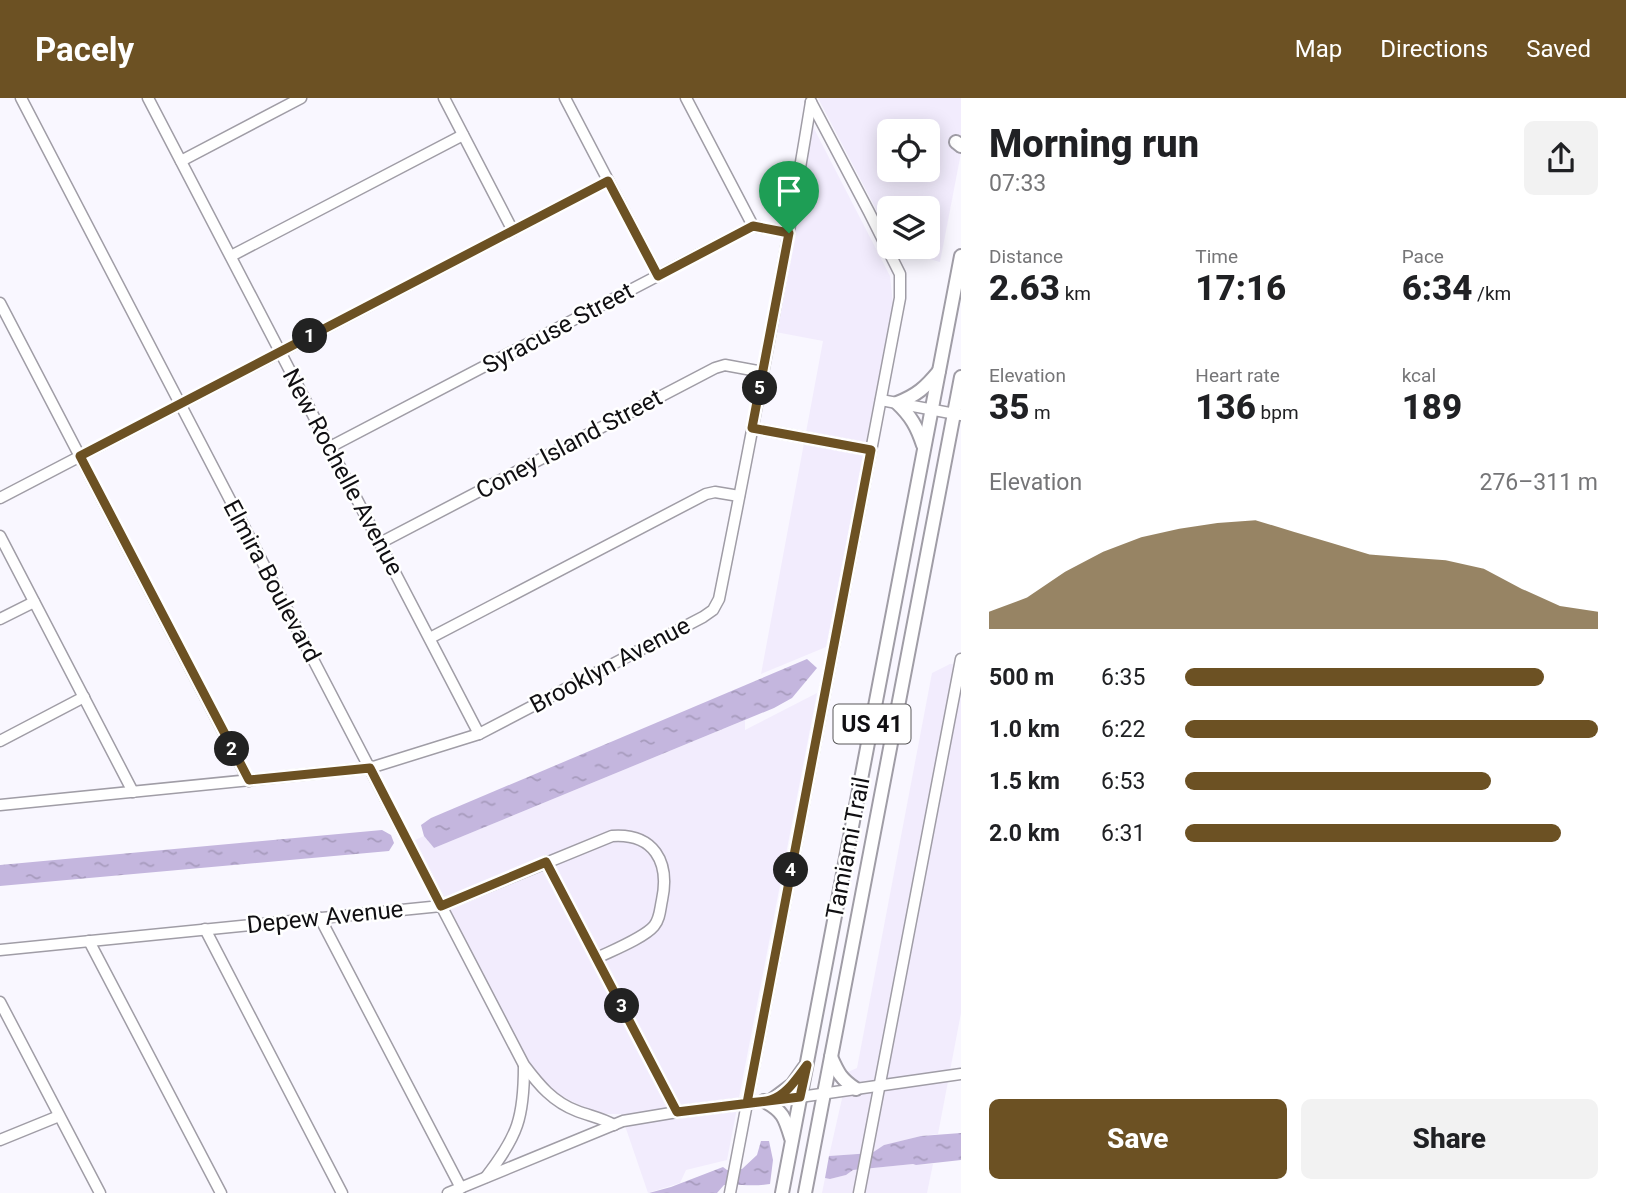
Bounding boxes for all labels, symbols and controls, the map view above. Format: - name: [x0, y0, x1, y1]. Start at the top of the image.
- text: Pacely: [35, 30, 134, 69]
- text: Map: [1295, 35, 1342, 63]
- text: Directions: [1380, 35, 1488, 63]
- text: Saved: [1526, 35, 1591, 63]
- map controls: [877, 119, 940, 259]
- button: locate: [877, 119, 940, 182]
- button: share: [1524, 121, 1598, 195]
- text: Morning run: [989, 122, 1199, 166]
- pin: [759, 161, 819, 233]
- text: 07:33: [989, 170, 1046, 197]
- icon: arrive: [770, 172, 808, 210]
- button: layers: [877, 196, 940, 259]
- text: Distance: [989, 245, 1063, 268]
- text: Time: [1195, 245, 1238, 268]
- text: Pace: [1402, 245, 1444, 268]
- text: 2.63: [989, 268, 1060, 309]
- text: 17:16: [1195, 268, 1286, 309]
- text: 6:34: [1402, 268, 1472, 309]
- street label: Syracuse Street: [478, 276, 638, 379]
- text: km: [1060, 282, 1091, 305]
- text: /km: [1472, 282, 1511, 305]
- pin: 1: [292, 318, 328, 354]
- text: 1: [304, 324, 315, 347]
- street label: New Rochelle Avenue: [277, 364, 409, 580]
- text: Elevation: [989, 364, 1066, 387]
- text: Heart rate: [1195, 364, 1280, 387]
- text: kcal: [1402, 364, 1436, 387]
- pin: 5: [742, 370, 778, 406]
- text: 5: [754, 376, 765, 399]
- street label: Coney Island Street: [471, 383, 667, 505]
- text: 35: [989, 387, 1029, 428]
- text: 136: [1195, 387, 1256, 428]
- text: 189: [1402, 387, 1462, 428]
- text: m: [1029, 401, 1051, 424]
- text: bpm: [1256, 401, 1299, 424]
- text: Elevation: [989, 469, 1082, 496]
- text: 276–311 m: [1479, 469, 1598, 496]
- street label: Elmira Boulevard: [218, 495, 326, 667]
- street label: Brooklyn Avenue: [525, 611, 695, 719]
- text: 500 m: [989, 664, 1054, 691]
- text: 6:35: [1101, 664, 1145, 691]
- road number: US 41: [834, 704, 910, 744]
- text: 1.0 km: [989, 716, 1060, 743]
- text: 6:22: [1101, 716, 1145, 743]
- pin: 2: [215, 732, 250, 766]
- text: 2: [226, 737, 237, 760]
- text: 1.5 km: [989, 768, 1060, 795]
- text: 6:53: [1101, 768, 1145, 795]
- street label: Tamiami Trail: [821, 775, 875, 921]
- text: 2.0 km: [989, 820, 1060, 847]
- text: 6:31: [1101, 820, 1145, 847]
- pin: 4: [774, 852, 808, 888]
- text: 4: [785, 858, 796, 881]
- street label: Depew Avenue: [245, 895, 405, 939]
- pin: 3: [604, 988, 640, 1024]
- text: 3: [616, 994, 627, 1017]
- button: Save: [989, 1099, 1287, 1179]
- button: Share: [1301, 1099, 1598, 1179]

